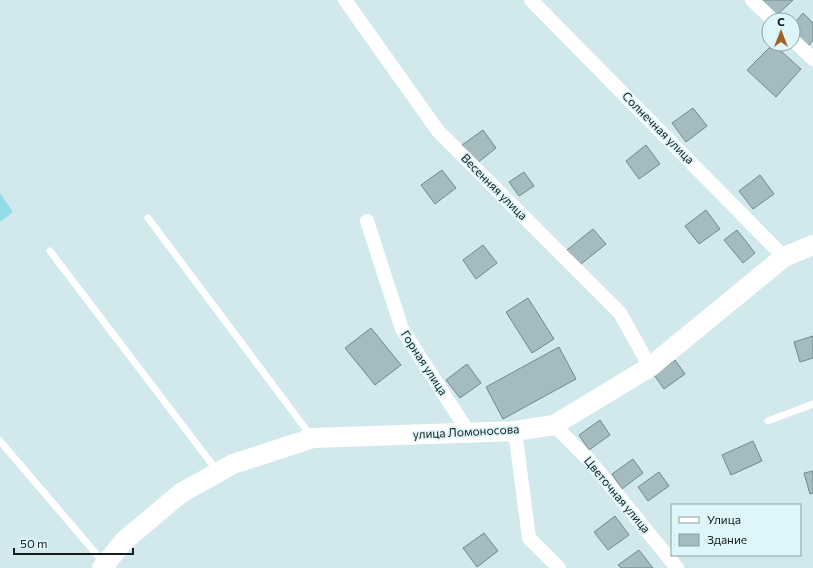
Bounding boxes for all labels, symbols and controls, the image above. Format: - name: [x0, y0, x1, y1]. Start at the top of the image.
- north arrow: [761, 12, 801, 52]
- text: С: [777, 15, 785, 28]
- street label: Солнечная улица: [620, 88, 698, 166]
- street label: Весенняя улица: [459, 150, 531, 222]
- street label: Горная улица: [399, 327, 451, 398]
- street label: улица Ломоносова: [412, 421, 520, 441]
- street label: Цветочная улица: [582, 453, 654, 535]
- legend: [671, 504, 801, 556]
- text: Улица: [707, 512, 741, 526]
- scale bar: [14, 530, 133, 556]
- text: Здание: [707, 532, 747, 546]
- text: 50 m: [20, 536, 48, 550]

